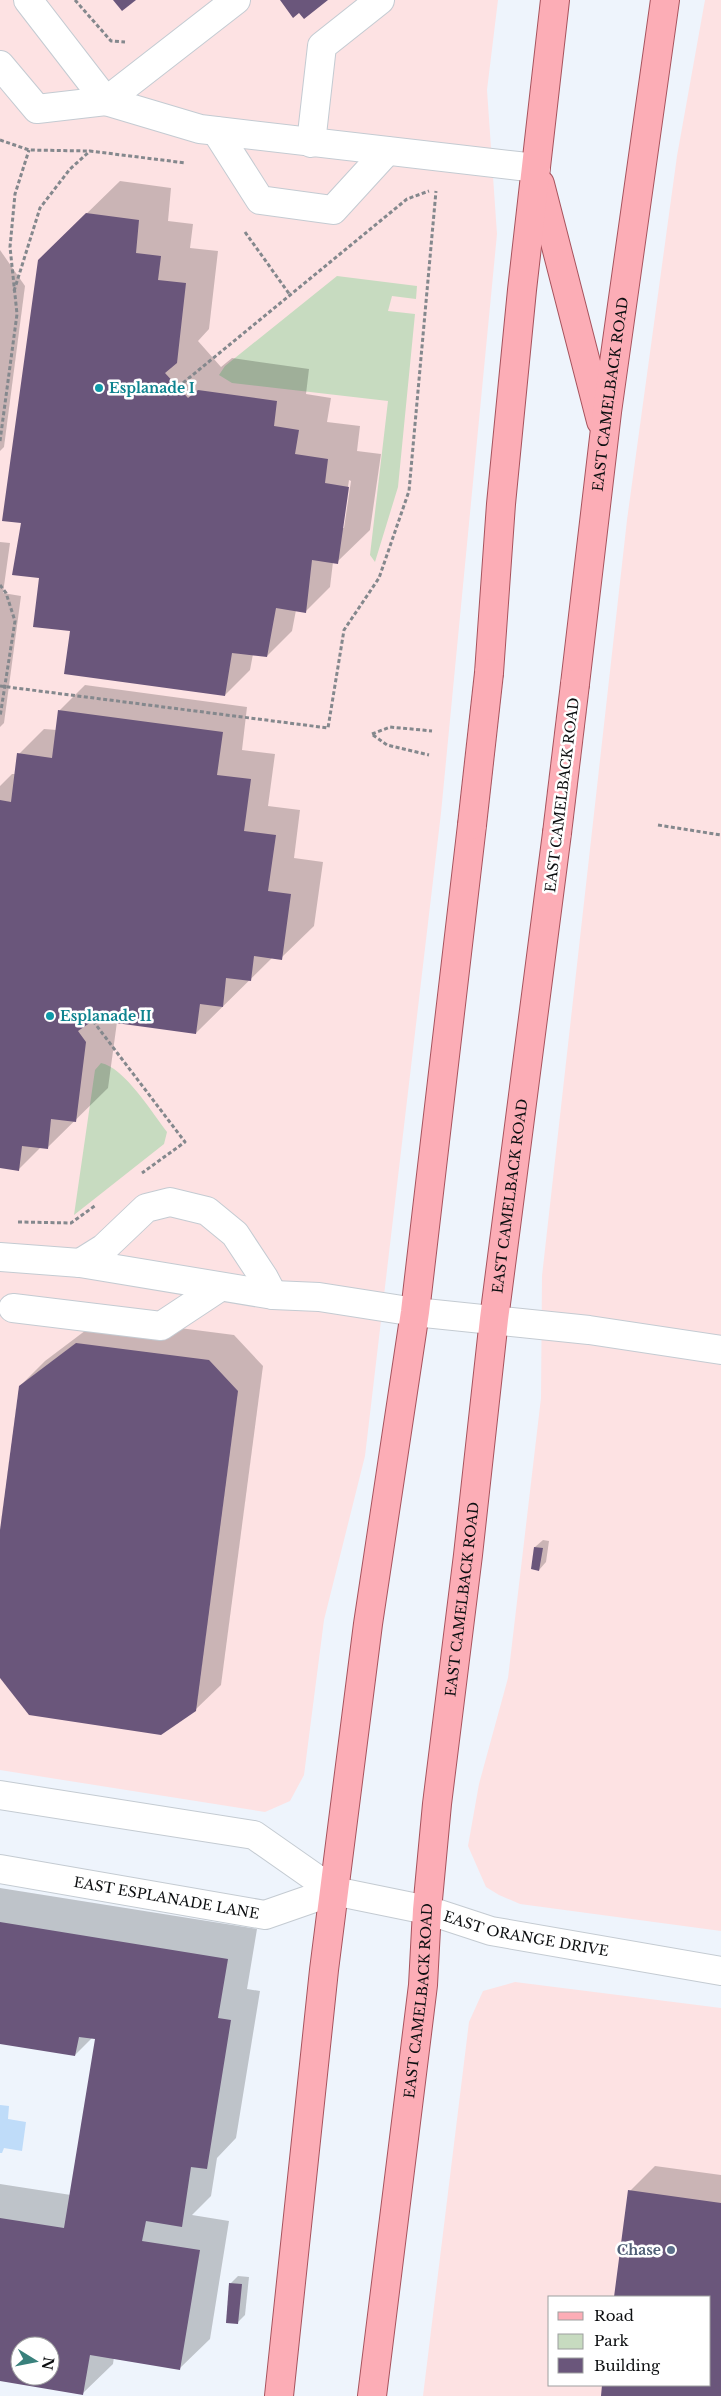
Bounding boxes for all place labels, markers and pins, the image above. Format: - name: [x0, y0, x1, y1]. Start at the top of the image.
- place label: Esplanade I: [109, 379, 195, 397]
- marker: Esplanade I: [93, 382, 105, 394]
- place label: Esplanade II: [60, 1007, 152, 1025]
- marker: Esplanade II: [44, 1010, 56, 1022]
- place label: Chase: [617, 2241, 661, 2259]
- marker: Chase: [665, 2244, 677, 2256]

